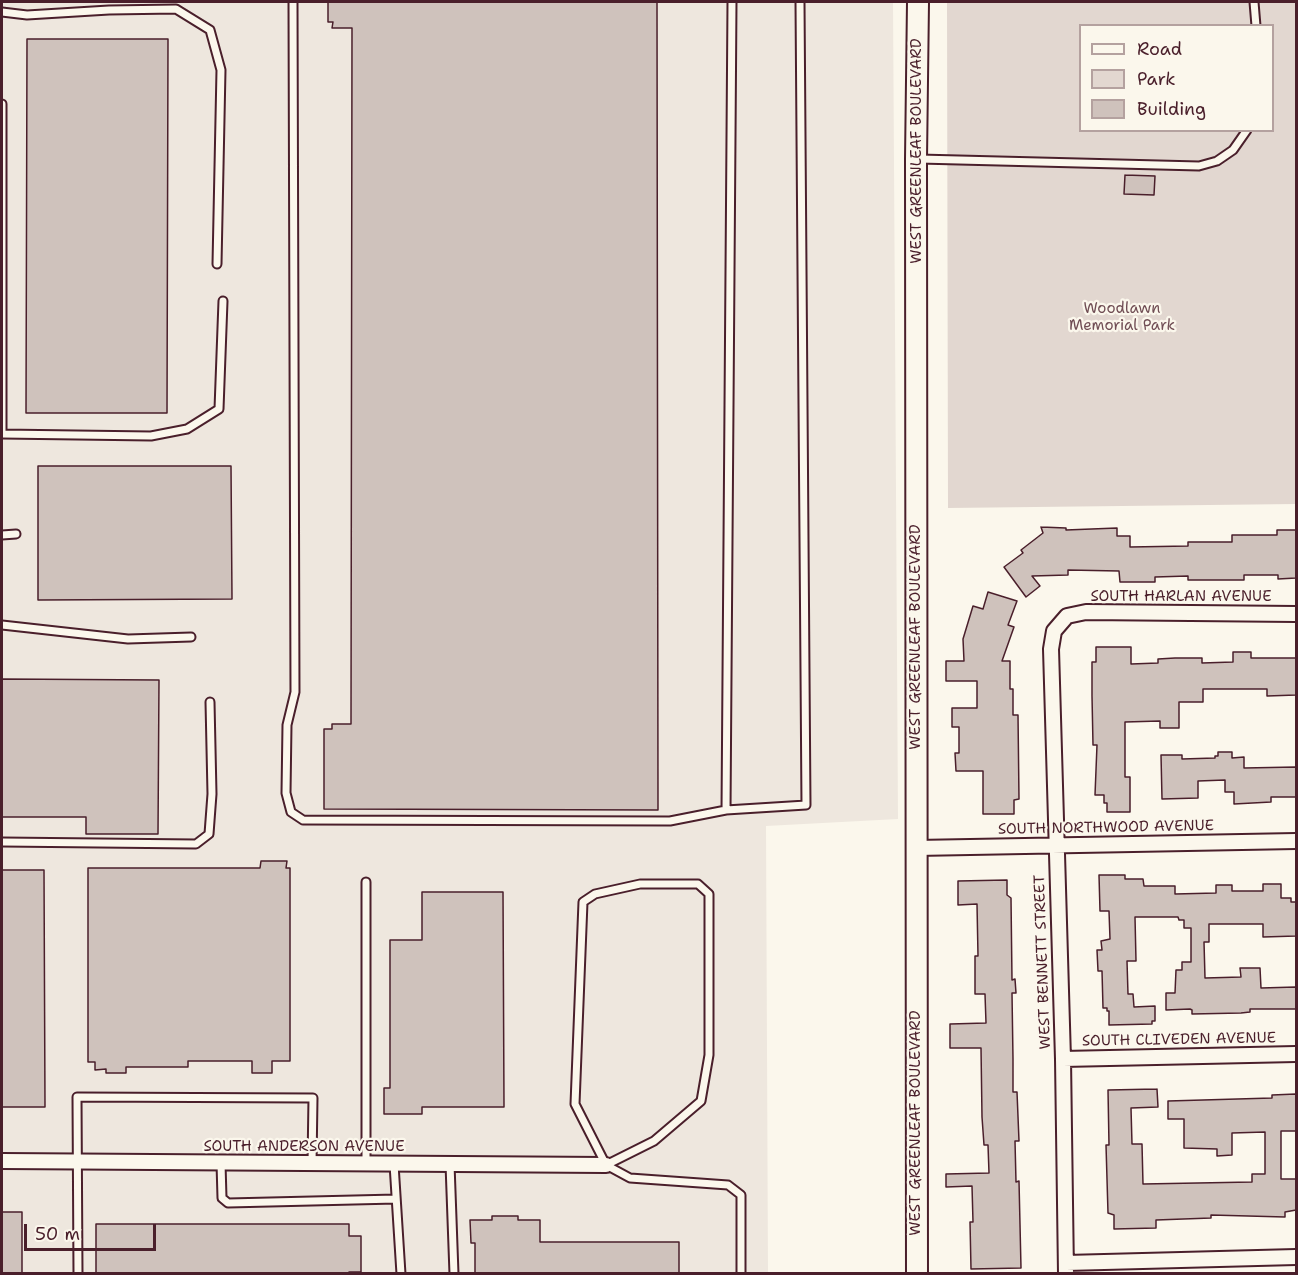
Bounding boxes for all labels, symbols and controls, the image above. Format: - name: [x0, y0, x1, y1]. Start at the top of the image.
- legend: [1079, 24, 1274, 132]
- text: Road: [1137, 37, 1182, 61]
- street label: WEST GREENLEAF BOULEVARD: [908, 38, 926, 264]
- text: Park: [1137, 67, 1176, 91]
- text: Building: [1137, 97, 1206, 121]
- park label: Woodlawn Memorial Park: [1069, 300, 1175, 335]
- street label: WEST GREENLEAF BOULEVARD: [907, 524, 925, 750]
- street label: SOUTH HARLAN AVENUE: [1090, 588, 1272, 606]
- street label: SOUTH NORTHWOOD AVENUE: [998, 817, 1214, 839]
- street label: WEST BENNETT STREET: [1031, 874, 1055, 1050]
- street label: WEST GREENLEAF BOULEVARD: [907, 1010, 925, 1236]
- street label: SOUTH CLIVEDEN AVENUE: [1082, 1029, 1276, 1051]
- street label: SOUTH ANDERSON AVENUE: [203, 1138, 405, 1156]
- scale bar: [27, 1212, 159, 1250]
- text: 50 m: [35, 1222, 80, 1246]

